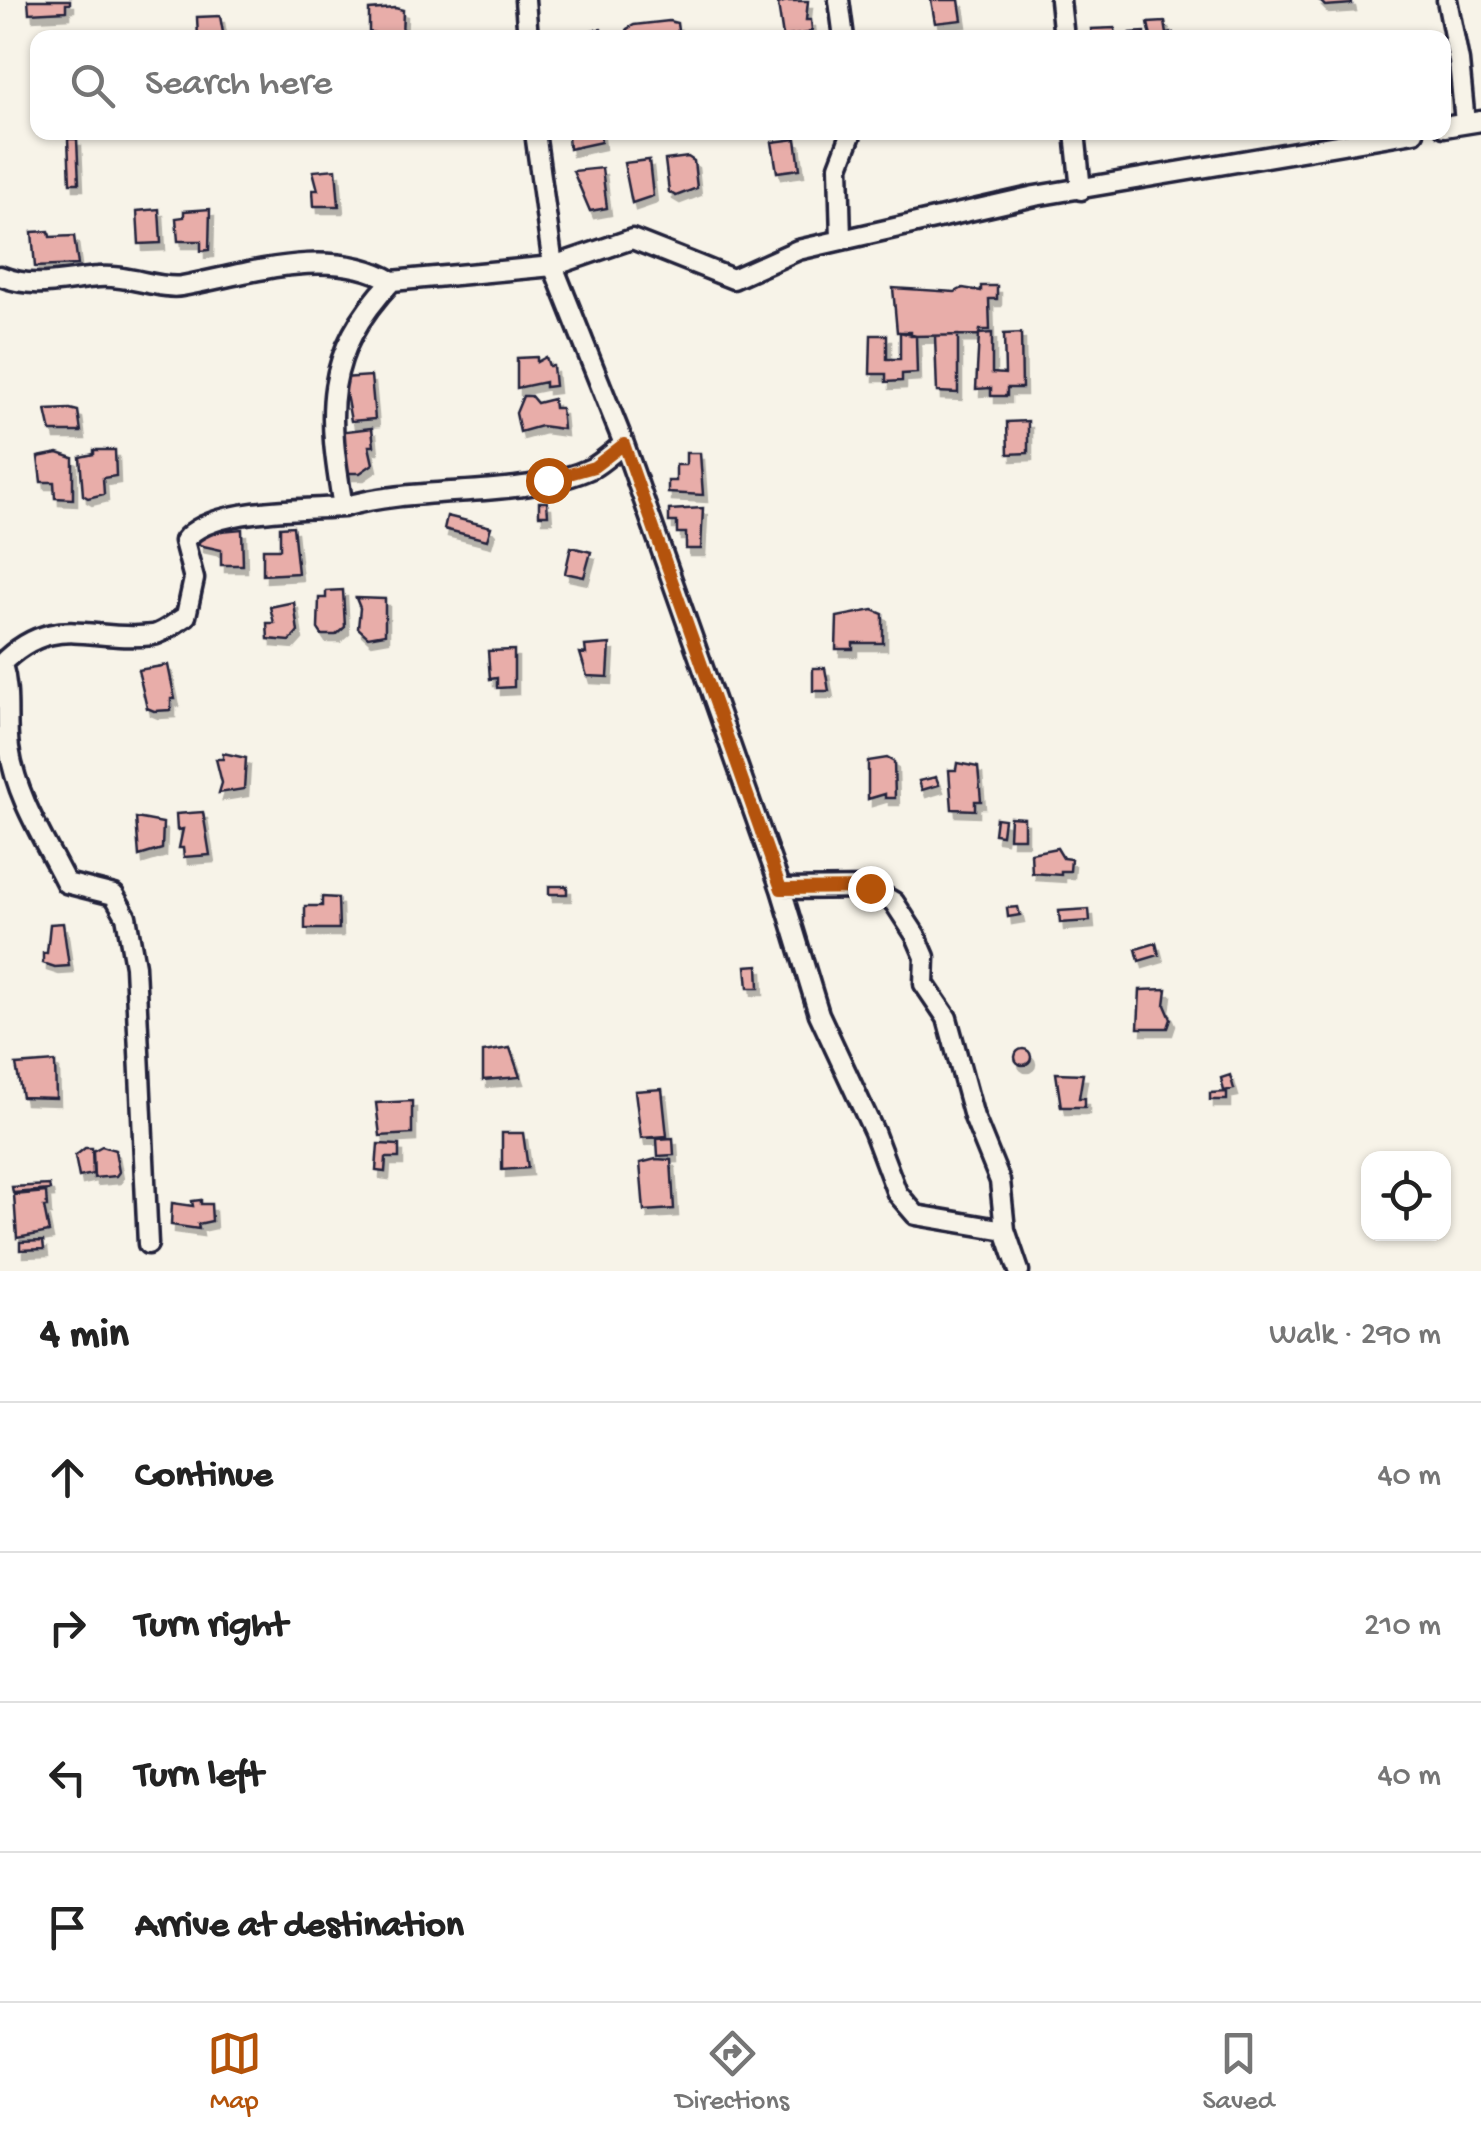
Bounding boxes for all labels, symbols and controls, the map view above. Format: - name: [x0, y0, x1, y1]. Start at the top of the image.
- search box: [30, 30, 1451, 140]
- icon: search: [65, 58, 120, 113]
- text: Search here: [145, 63, 332, 107]
- route start: [526, 458, 572, 504]
- route end: [848, 866, 894, 912]
- map controls: [1361, 1151, 1451, 1241]
- button: locate: [1361, 1151, 1451, 1241]
- text: 4 min: [40, 1312, 129, 1361]
- text: Walk · 290 m: [1269, 1317, 1441, 1355]
- icon: ahead: [40, 1450, 95, 1505]
- text: Continue: [135, 1455, 273, 1499]
- text: 40 m: [1377, 1458, 1441, 1496]
- icon: right: [40, 1600, 95, 1655]
- text: Turn right: [135, 1605, 287, 1649]
- text: 210 m: [1364, 1608, 1441, 1646]
- icon: left: [40, 1750, 95, 1805]
- text: Turn left: [135, 1755, 263, 1799]
- text: 40 m: [1377, 1758, 1441, 1796]
- icon: arrive: [40, 1900, 95, 1955]
- text: Arrive at destination: [135, 1905, 464, 1949]
- tab: Map: [207, 2026, 262, 2119]
- tab: Directions: [675, 2026, 789, 2119]
- tab: Saved: [1202, 2026, 1274, 2119]

